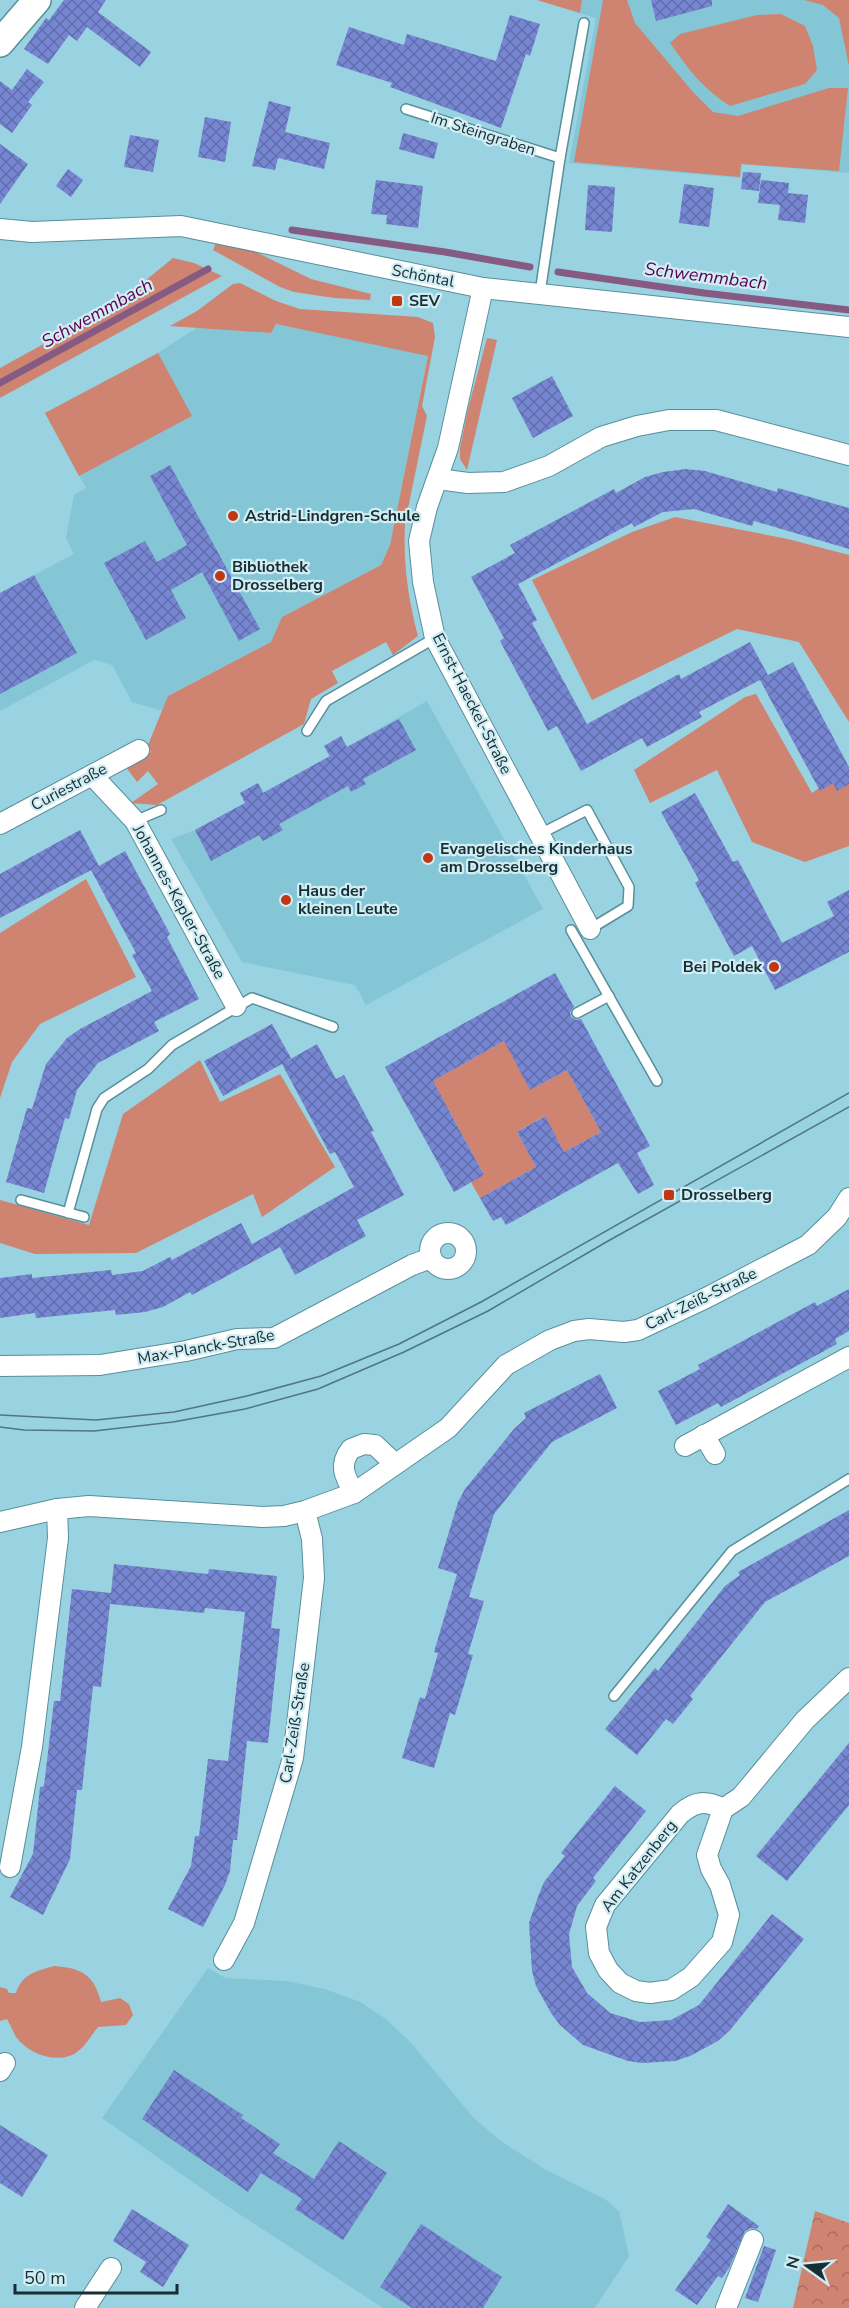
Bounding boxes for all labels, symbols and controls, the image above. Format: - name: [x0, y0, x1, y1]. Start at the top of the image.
- street label: Im Steingraben: [428, 107, 538, 161]
- water label: Schwemmbach: [643, 257, 769, 295]
- street label: Schöntal: [390, 259, 456, 293]
- water label: Schwemmbach: [37, 273, 157, 353]
- place label: SEV: [409, 290, 441, 312]
- marker: SEV: [390, 294, 404, 308]
- place label: Astrid-Lindgren-Schule: [245, 505, 420, 527]
- marker: Astrid-Lindgren-Schule: [226, 509, 240, 523]
- place label: Bibliothek Drosselberg: [232, 556, 323, 596]
- marker: Bibliothek Drosselberg: [213, 569, 227, 583]
- street label: Ernst-Haeckel-Straße: [427, 630, 517, 778]
- street label: Curiestraße: [27, 758, 111, 816]
- street label: Johannes-Kepler-Straße: [127, 820, 231, 983]
- place label: Evangelisches Kinderhaus am Drosselberg: [440, 838, 633, 878]
- marker: Evangelisches Kinderhaus am Drosselberg: [421, 851, 435, 865]
- place label: Haus der kleinen Leute: [298, 880, 398, 920]
- marker: Haus der kleinen Leute: [279, 893, 293, 907]
- place label: Bei Poldek: [683, 956, 762, 978]
- marker: Bei Poldek: [767, 960, 781, 974]
- place label: Drosselberg: [681, 1184, 772, 1206]
- marker: Drosselberg: [662, 1188, 676, 1202]
- street label: Carl-Zeiß-Straße: [641, 1262, 761, 1336]
- street label: Max-Planck-Straße: [136, 1324, 276, 1370]
- street label: Carl-Zeiß-Straße: [275, 1661, 315, 1785]
- street label: Am Katzenberg: [596, 1815, 682, 1917]
- north arrow: [777, 2236, 837, 2296]
- text: N: [781, 2254, 806, 2271]
- scale bar: [15, 2257, 177, 2295]
- text: 50 m: [24, 2266, 66, 2290]

